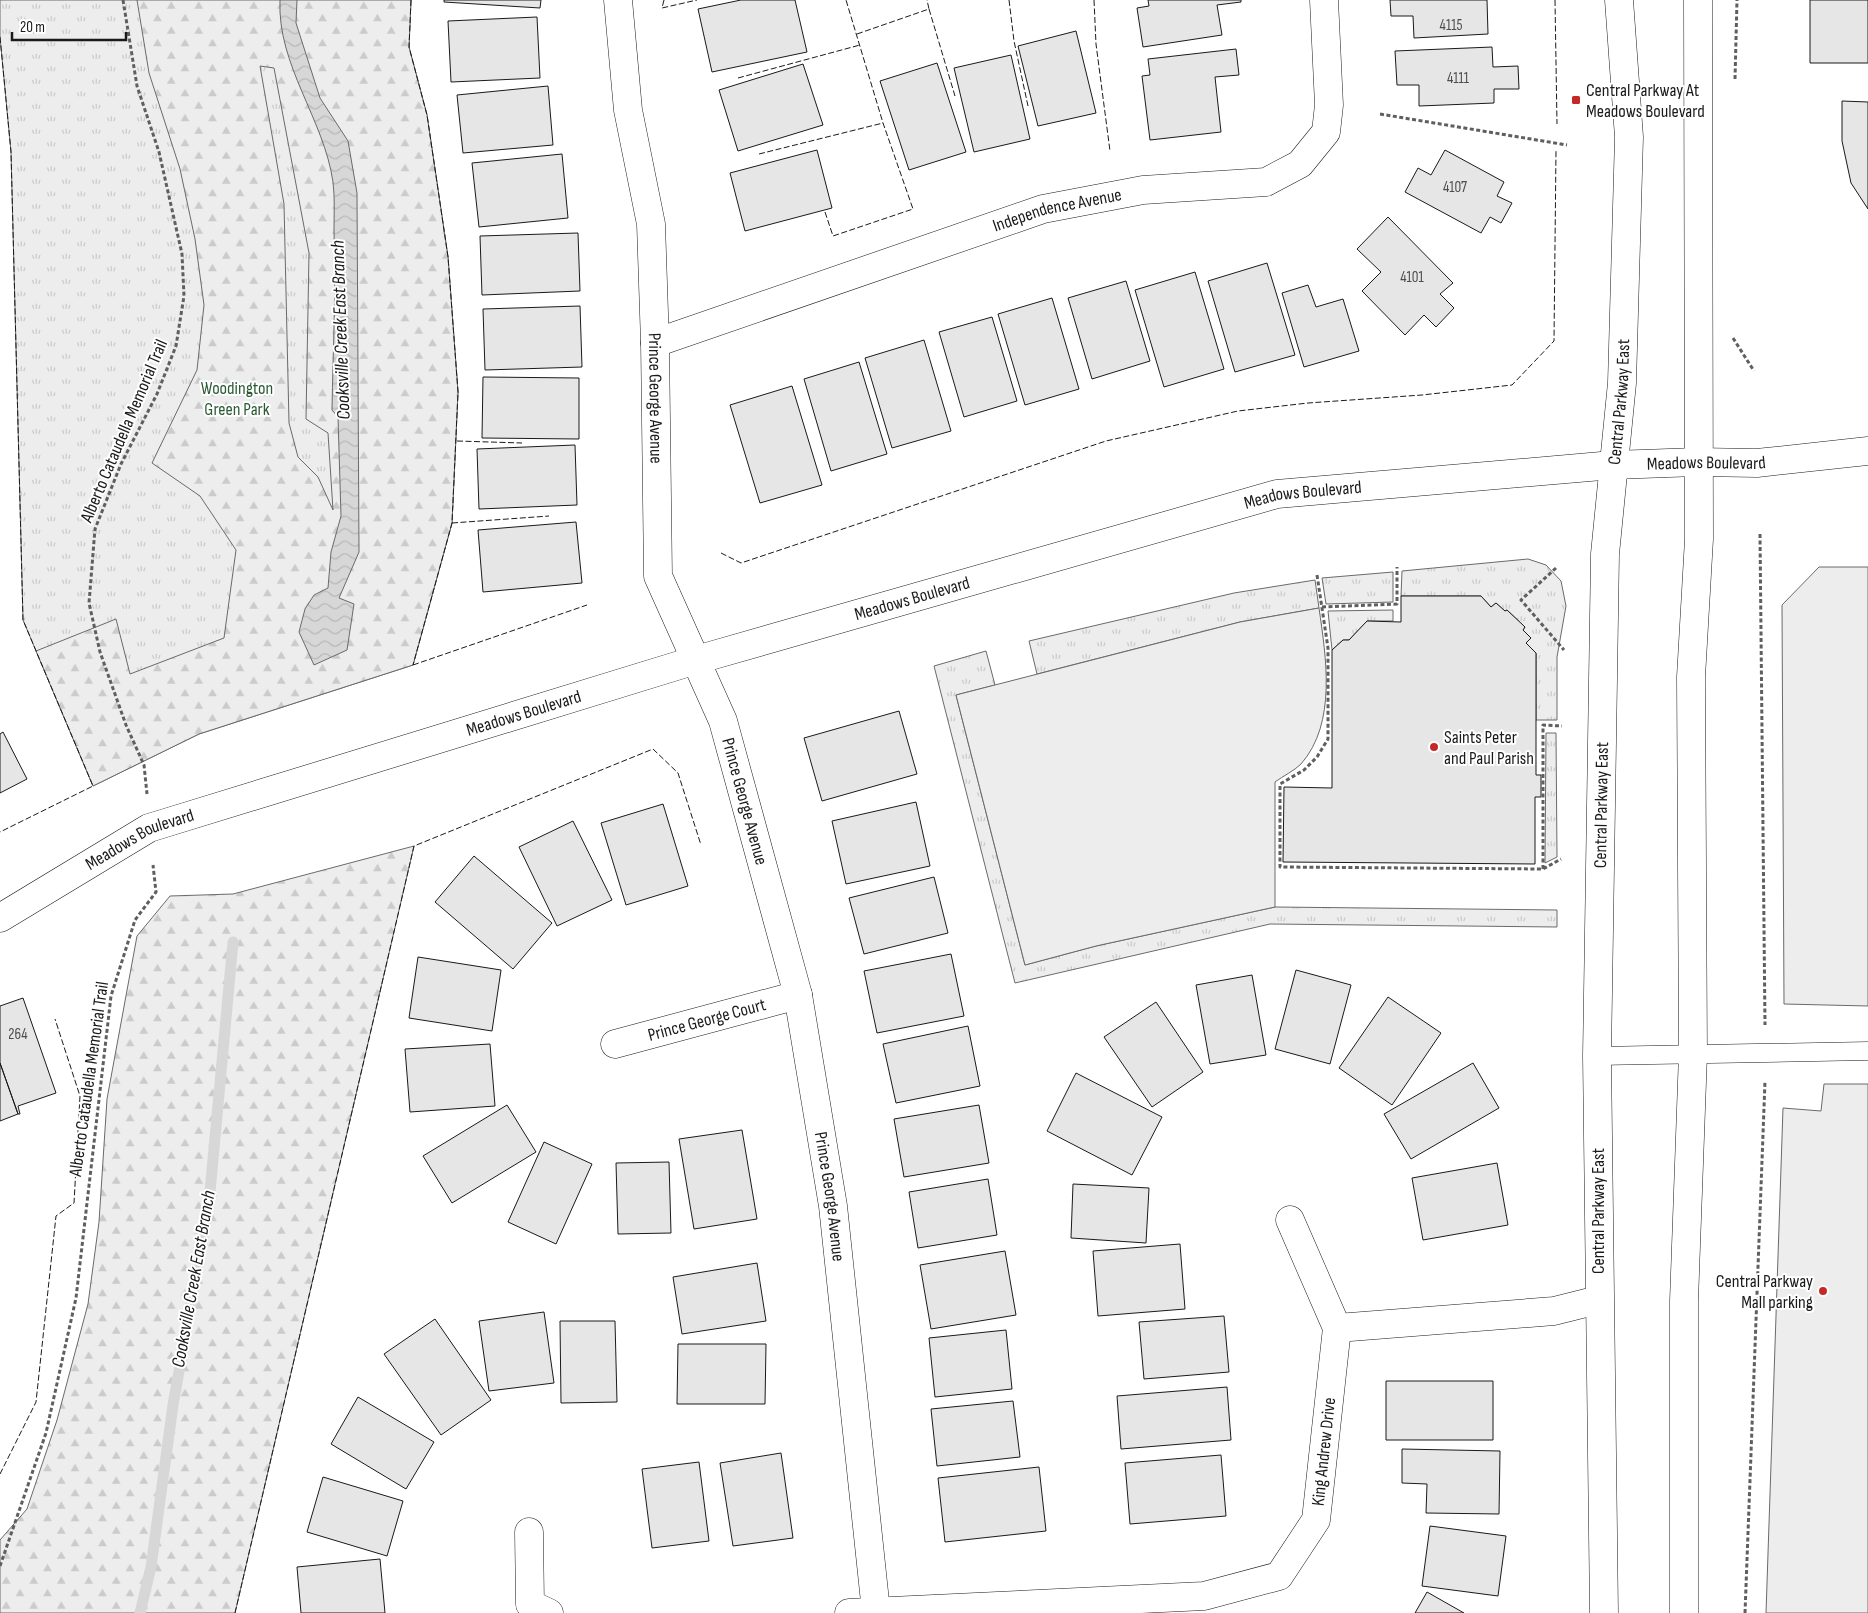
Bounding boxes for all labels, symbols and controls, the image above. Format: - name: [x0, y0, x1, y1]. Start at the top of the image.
- scale bar: [12, 10, 126, 42]
- house number: 4115: [1440, 16, 1462, 35]
- text: 20 m: [20, 18, 45, 37]
- house number: 4111: [1447, 69, 1470, 88]
- place label: Central Parkway At Meadows Boulevard: [1586, 80, 1705, 122]
- marker: Central Parkway At Meadows Boulevard: [1570, 94, 1582, 106]
- house number: 4107: [1443, 178, 1467, 197]
- street label: Independence Avenue: [990, 184, 1123, 236]
- water label: Cooksville Creek East Branch: [326, 240, 356, 420]
- house number: 4101: [1400, 268, 1424, 287]
- street label: Prince George Avenue: [644, 332, 667, 464]
- street label: Alberto Cataudella Memorial Trail: [76, 336, 172, 526]
- street label: Central Parkway East: [1603, 338, 1634, 466]
- park label: Woodington Green Park: [201, 378, 273, 420]
- street label: Meadows Boulevard: [1646, 451, 1767, 474]
- street label: Meadows Boulevard: [1241, 476, 1362, 513]
- street label: Meadows Boulevard: [852, 572, 972, 625]
- street label: Meadows Boulevard: [464, 685, 584, 740]
- place label: Saints Peter and Paul Parish: [1444, 727, 1534, 769]
- street label: Prince George Avenue: [718, 735, 772, 867]
- marker: Saints Peter and Paul Parish: [1428, 741, 1440, 753]
- street label: Central Parkway East: [1589, 741, 1613, 868]
- street label: Meadows Boulevard: [82, 804, 196, 874]
- street label: Alberto Cataudella Memorial Trail: [65, 980, 113, 1179]
- street label: Prince George Court: [645, 993, 769, 1045]
- house number: 264: [8, 1025, 28, 1044]
- street label: Prince George Avenue: [810, 1130, 849, 1263]
- street label: Central Parkway East: [1588, 1147, 1609, 1274]
- water label: Cooksville Creek East Branch: [167, 1189, 221, 1369]
- place label: Central Parkway Mall parking: [1716, 1271, 1813, 1313]
- marker: Central Parkway Mall parking: [1817, 1285, 1829, 1297]
- street label: King Andrew Drive: [1307, 1396, 1340, 1507]

